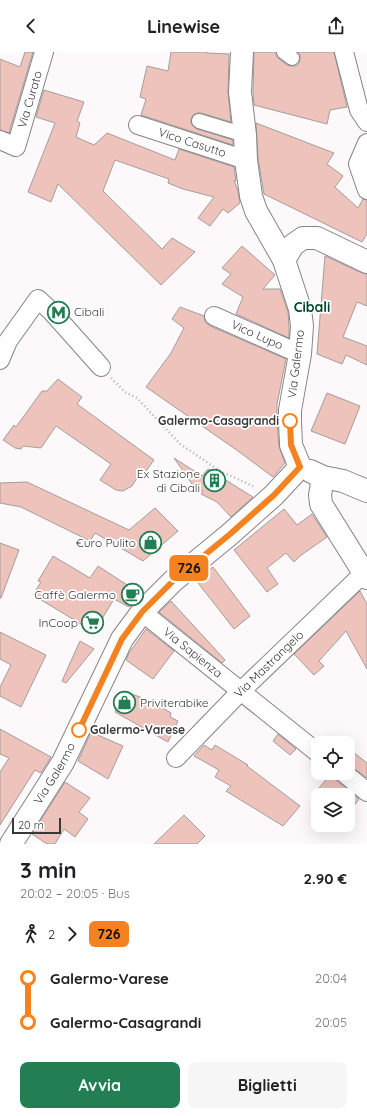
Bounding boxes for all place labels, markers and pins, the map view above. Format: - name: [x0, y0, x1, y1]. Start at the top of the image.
- metro station icon: Cibali: [46, 299, 72, 325]
- place label: Cibali: [74, 304, 104, 319]
- place label: Galermo-Casagrandi: [158, 413, 279, 428]
- marker: Galermo-Casagrandi: [282, 413, 298, 429]
- place label: Ex Stazione di Cibali: [137, 466, 200, 495]
- building icon: Ex Stazione di Cibali: [202, 468, 228, 494]
- shop icon: €uro Pulito: [138, 530, 164, 556]
- place label: €uro Pulito: [76, 535, 136, 550]
- cafe icon: Caffè Galermo: [119, 582, 145, 608]
- place label: Caffè Galermo: [34, 587, 116, 602]
- supermarket icon: InCoop: [80, 610, 106, 636]
- place label: InCoop: [38, 615, 78, 630]
- shop icon: Priviterabike: [111, 690, 137, 716]
- place label: Priviterabike: [140, 695, 209, 710]
- marker: Galermo-Varese: [71, 722, 87, 738]
- place label: Galermo-Varese: [90, 722, 185, 737]

